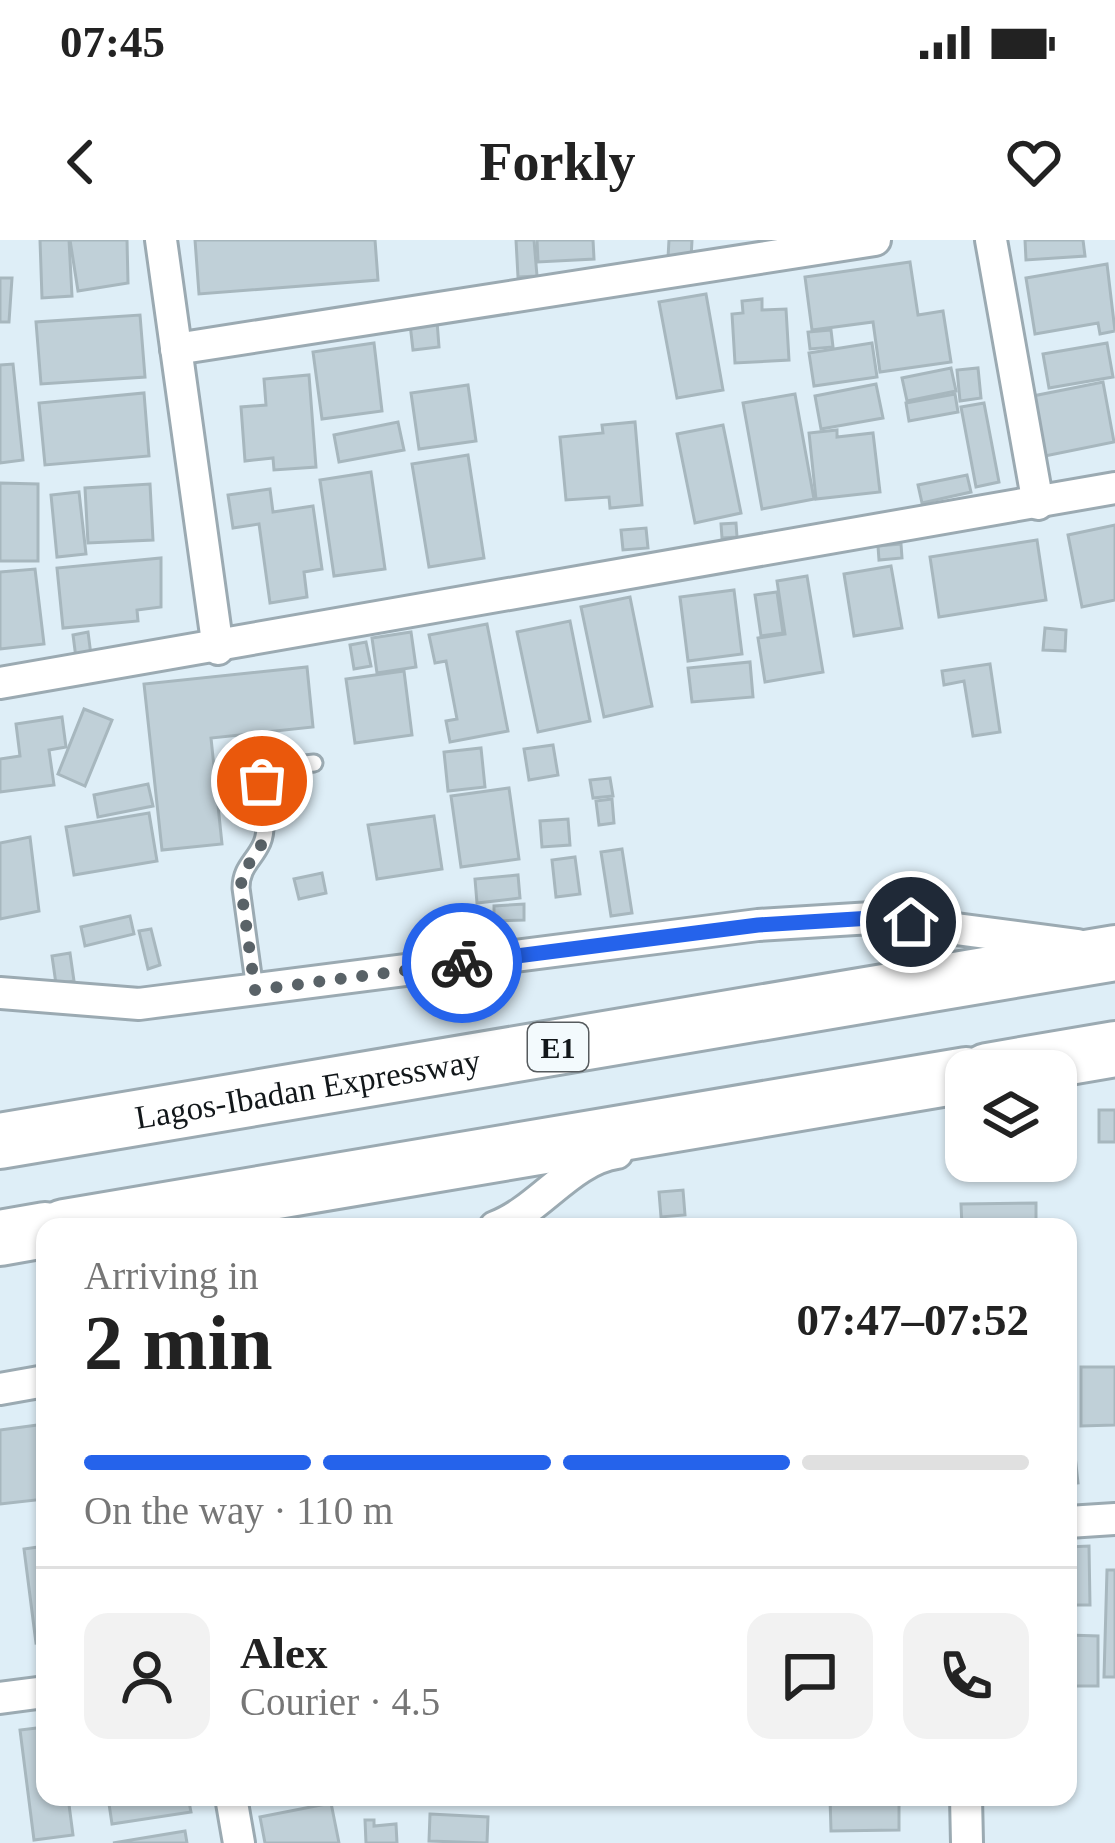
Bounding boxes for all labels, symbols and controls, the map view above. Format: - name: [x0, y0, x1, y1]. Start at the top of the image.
- text: 07:45: [60, 17, 165, 67]
- icon: back: [48, 129, 114, 195]
- icon: heart: [1001, 129, 1067, 195]
- text: Forkly: [480, 132, 636, 192]
- pin: [211, 730, 313, 832]
- icon: bag: [229, 748, 295, 814]
- pin: [860, 871, 962, 973]
- icon: home: [878, 889, 944, 955]
- courier: [402, 903, 522, 1023]
- icon: bike: [429, 930, 495, 996]
- road number: E1: [528, 1023, 588, 1071]
- street label: Lagos-Ibadan Expressway: [132, 1042, 483, 1136]
- map controls: [945, 1050, 1077, 1182]
- button: layers: [945, 1050, 1077, 1182]
- text: Arriving in: [84, 1254, 258, 1297]
- text: 07:47–07:52: [797, 1295, 1029, 1345]
- text: 2 min: [84, 1299, 273, 1386]
- text: On the way · 110 m: [84, 1489, 393, 1532]
- button: person: [84, 1613, 210, 1739]
- button: chat: [747, 1613, 873, 1739]
- button: phone: [903, 1613, 1029, 1739]
- text: Alex: [240, 1628, 327, 1678]
- text: Courier · 4.5: [240, 1680, 440, 1723]

